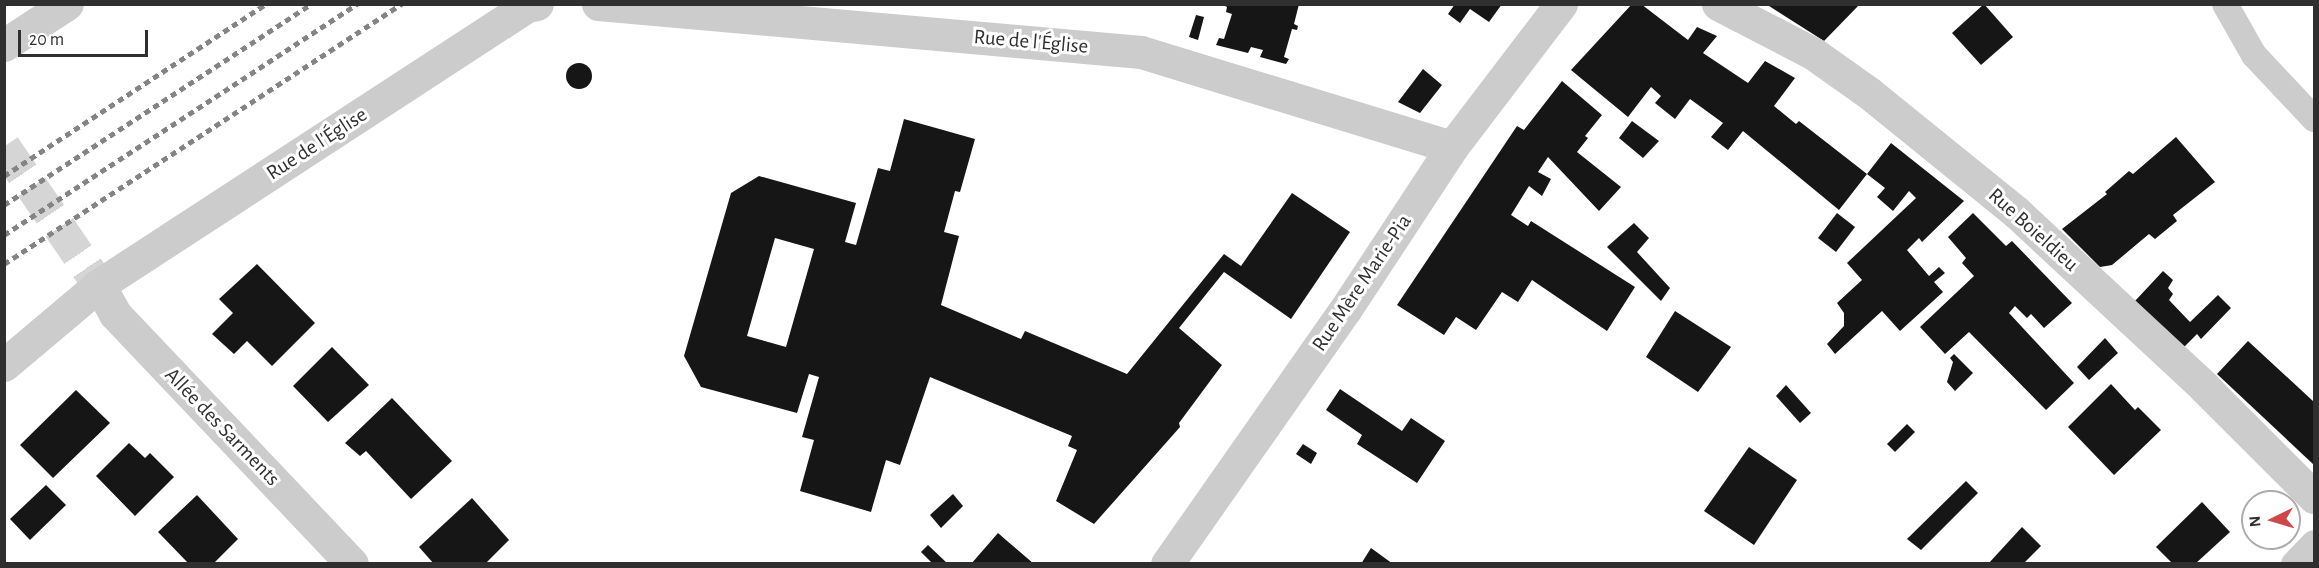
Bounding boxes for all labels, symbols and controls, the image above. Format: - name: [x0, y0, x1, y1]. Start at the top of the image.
- scale bar: [21, 18, 152, 56]
- street label: Rue de l'Église: [973, 24, 1089, 60]
- text: 20 m: [29, 31, 64, 49]
- street label: Rue de l'Église: [262, 102, 372, 186]
- street label: Rue Boieldieu: [1983, 183, 2083, 277]
- street label: Rue Mère Marie-Pia: [1307, 210, 1417, 356]
- street label: Allée des Sarments: [159, 363, 285, 491]
- north arrow: [2241, 490, 2301, 550]
- text: N: [2247, 515, 2264, 528]

